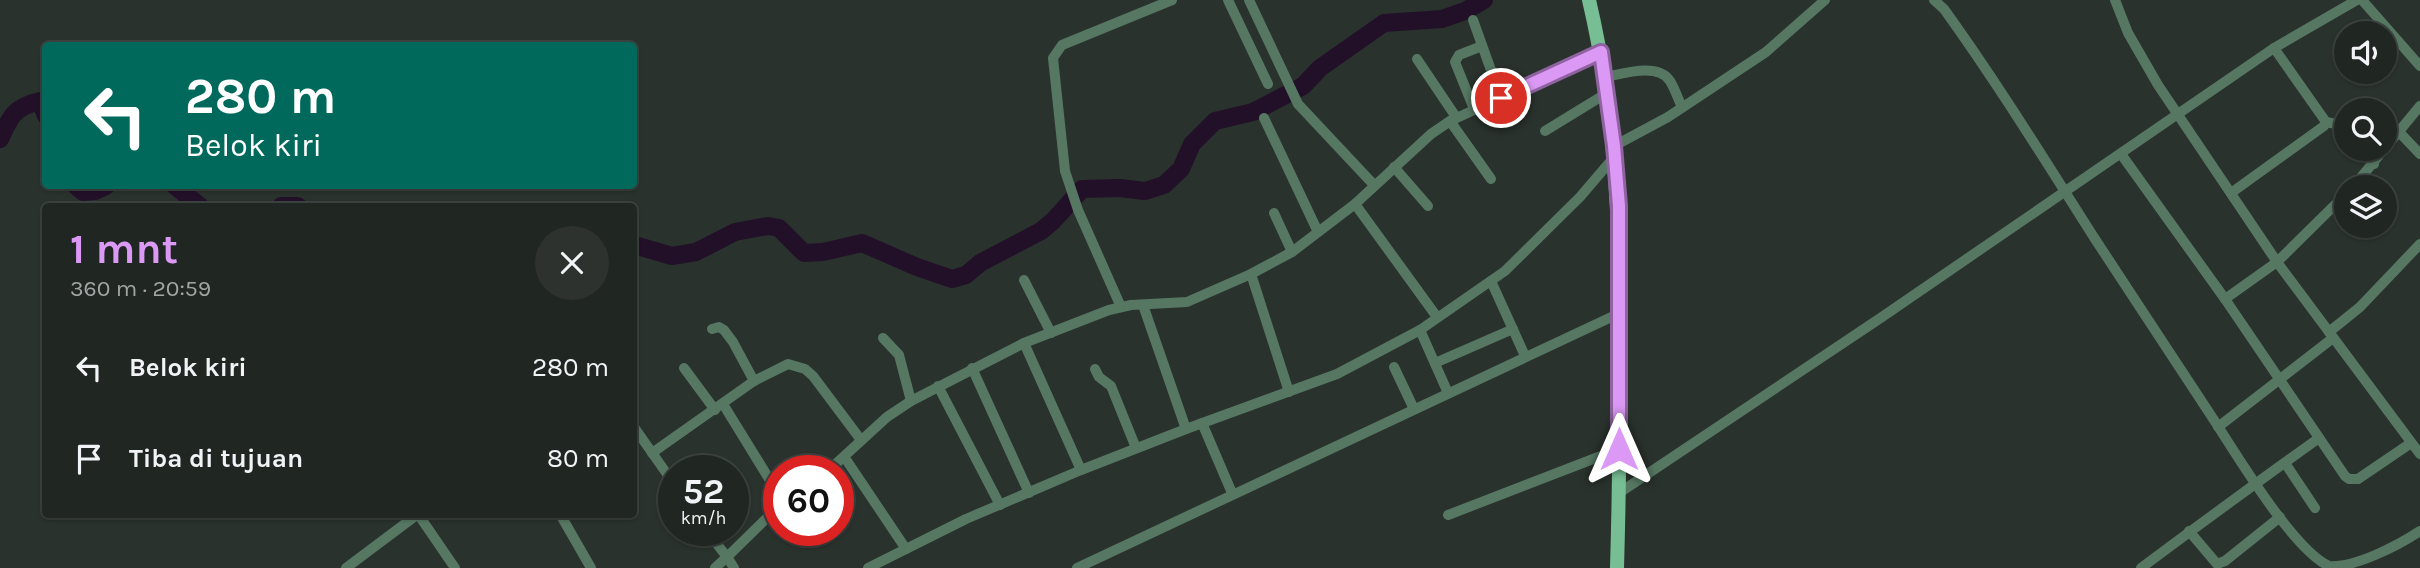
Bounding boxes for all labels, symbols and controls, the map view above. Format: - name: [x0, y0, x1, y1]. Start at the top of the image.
- map controls: [2334, 21, 2397, 238]
- button: sound: [2334, 21, 2397, 84]
- text: 280 m: [185, 68, 336, 125]
- pin: [1471, 68, 1531, 128]
- icon: left: [70, 70, 161, 161]
- icon: arrive: [1482, 79, 1520, 117]
- button: search: [2334, 98, 2397, 161]
- text: Belok kiri: [185, 127, 322, 164]
- button: layers: [2334, 175, 2397, 238]
- text: 1 mnt: [70, 224, 178, 274]
- button: close: [535, 226, 609, 300]
- text: 360 m · 20:59: [70, 275, 211, 302]
- icon: left: [70, 349, 108, 387]
- text: Belok kiri: [129, 352, 247, 383]
- text: 280 m: [532, 352, 609, 383]
- position arrow: [1582, 412, 1656, 486]
- icon: arrive: [70, 440, 108, 478]
- text: Tiba di tujuan: [129, 443, 303, 474]
- text: 80 m: [547, 443, 609, 474]
- speed limit sign: 60: [763, 455, 854, 546]
- text: 52: [683, 471, 724, 512]
- text: km/h: [681, 507, 726, 529]

